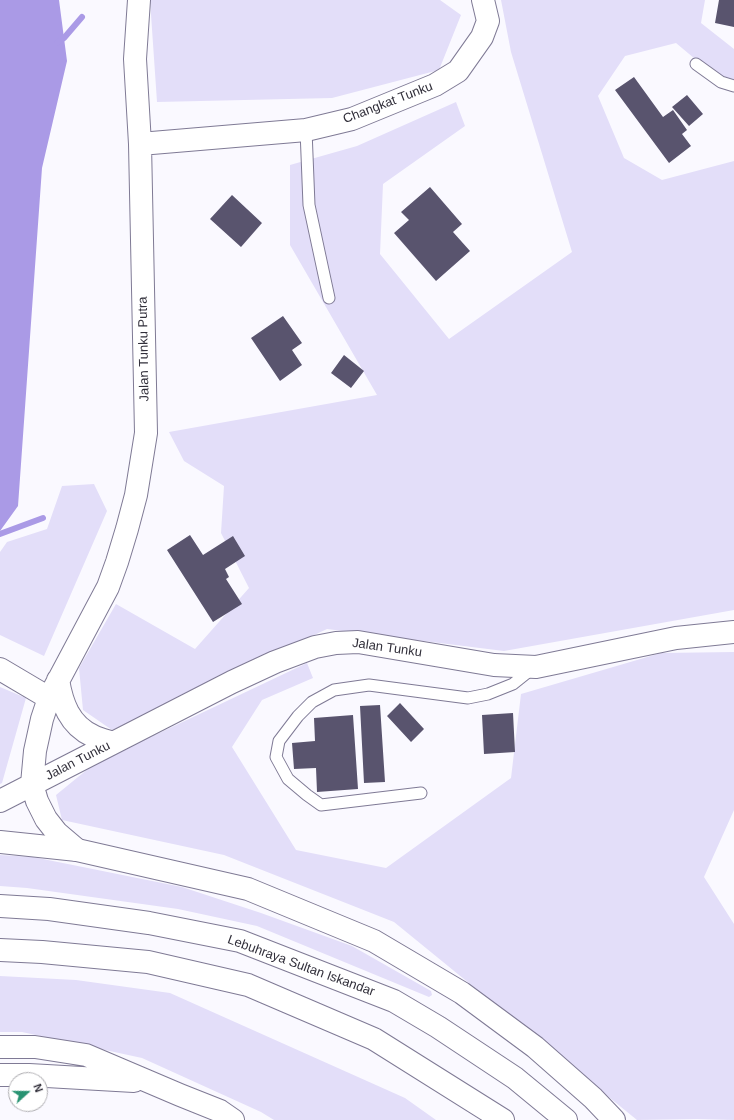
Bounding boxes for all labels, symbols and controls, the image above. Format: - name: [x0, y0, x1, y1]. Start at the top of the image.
- street label: Changkat Tunku: [341, 79, 435, 127]
- street label: Jalan Tunku Putra: [135, 296, 153, 402]
- street label: Jalan Tunku: [351, 635, 423, 661]
- street label: Jalan Tunku: [43, 738, 113, 784]
- street label: Lebuhraya Sultan Iskandar: [225, 932, 377, 1000]
- north arrow: [8, 1072, 48, 1112]
- text: N: [31, 1082, 45, 1094]

